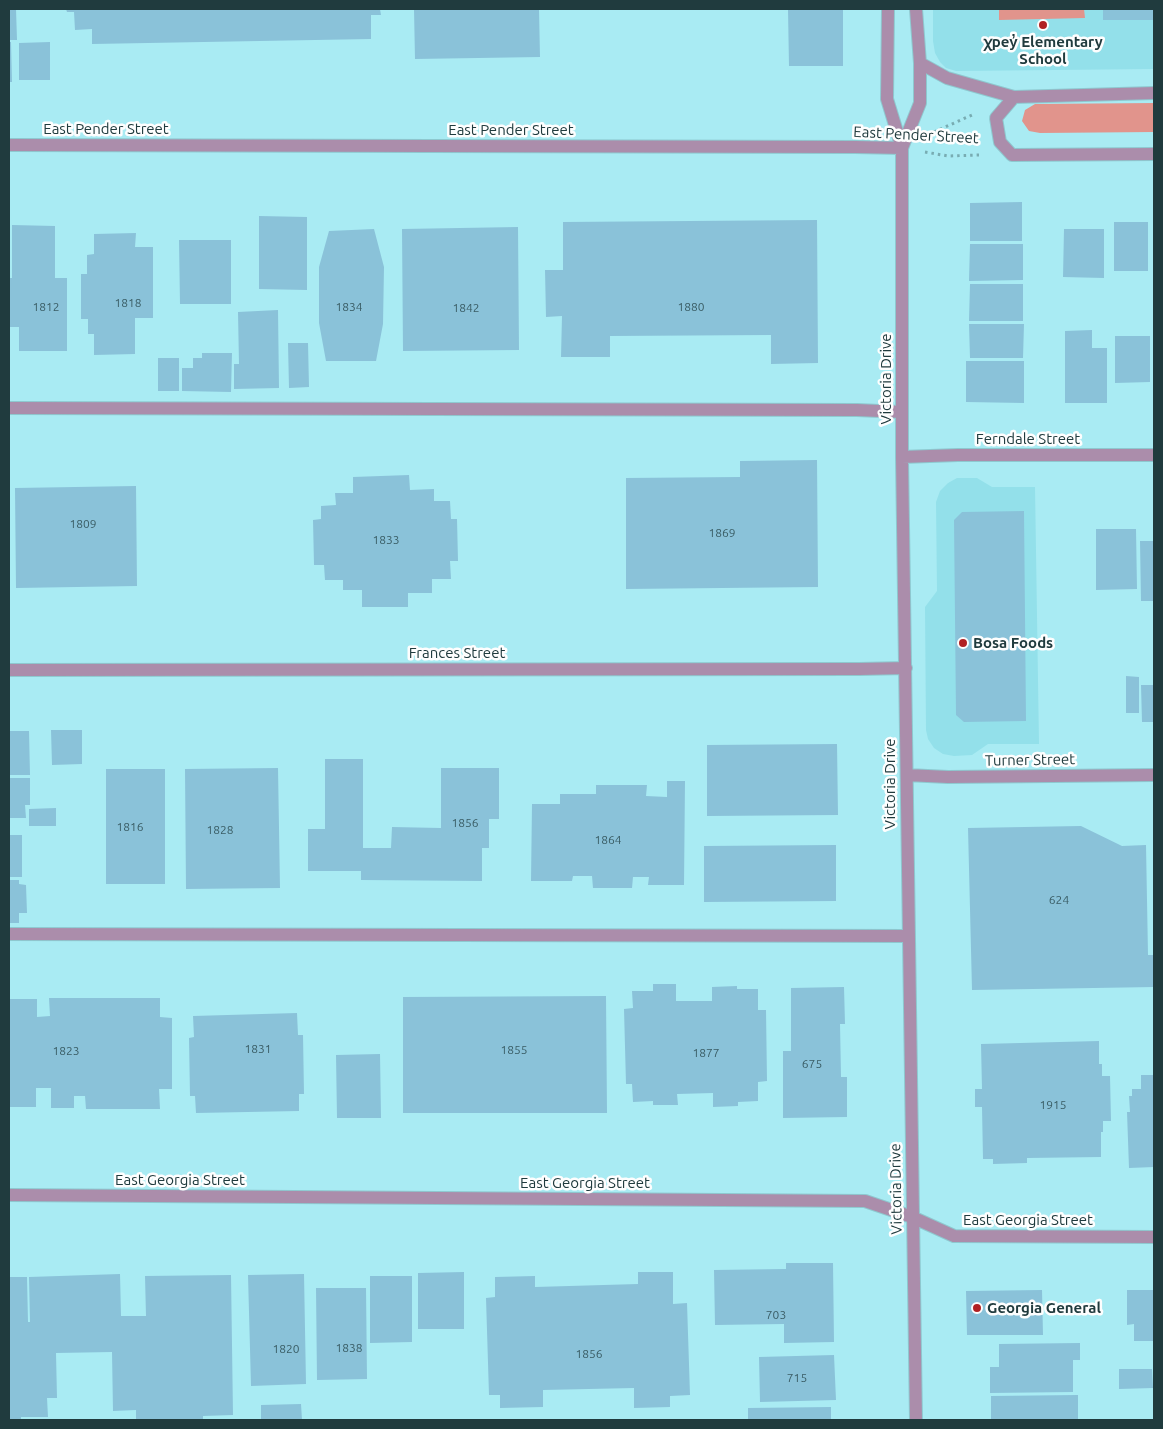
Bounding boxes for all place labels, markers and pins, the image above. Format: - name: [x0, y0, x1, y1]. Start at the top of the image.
- marker: ꭓpey̓ Elementary School: [1037, 19, 1049, 31]
- place label: ꭓpey̓ Elementary School: [983, 33, 1103, 68]
- place label: Bosa Foods: [973, 634, 1053, 652]
- marker: Bosa Foods: [957, 637, 969, 649]
- place label: Georgia General: [987, 1299, 1101, 1317]
- marker: Georgia General: [971, 1302, 983, 1314]

